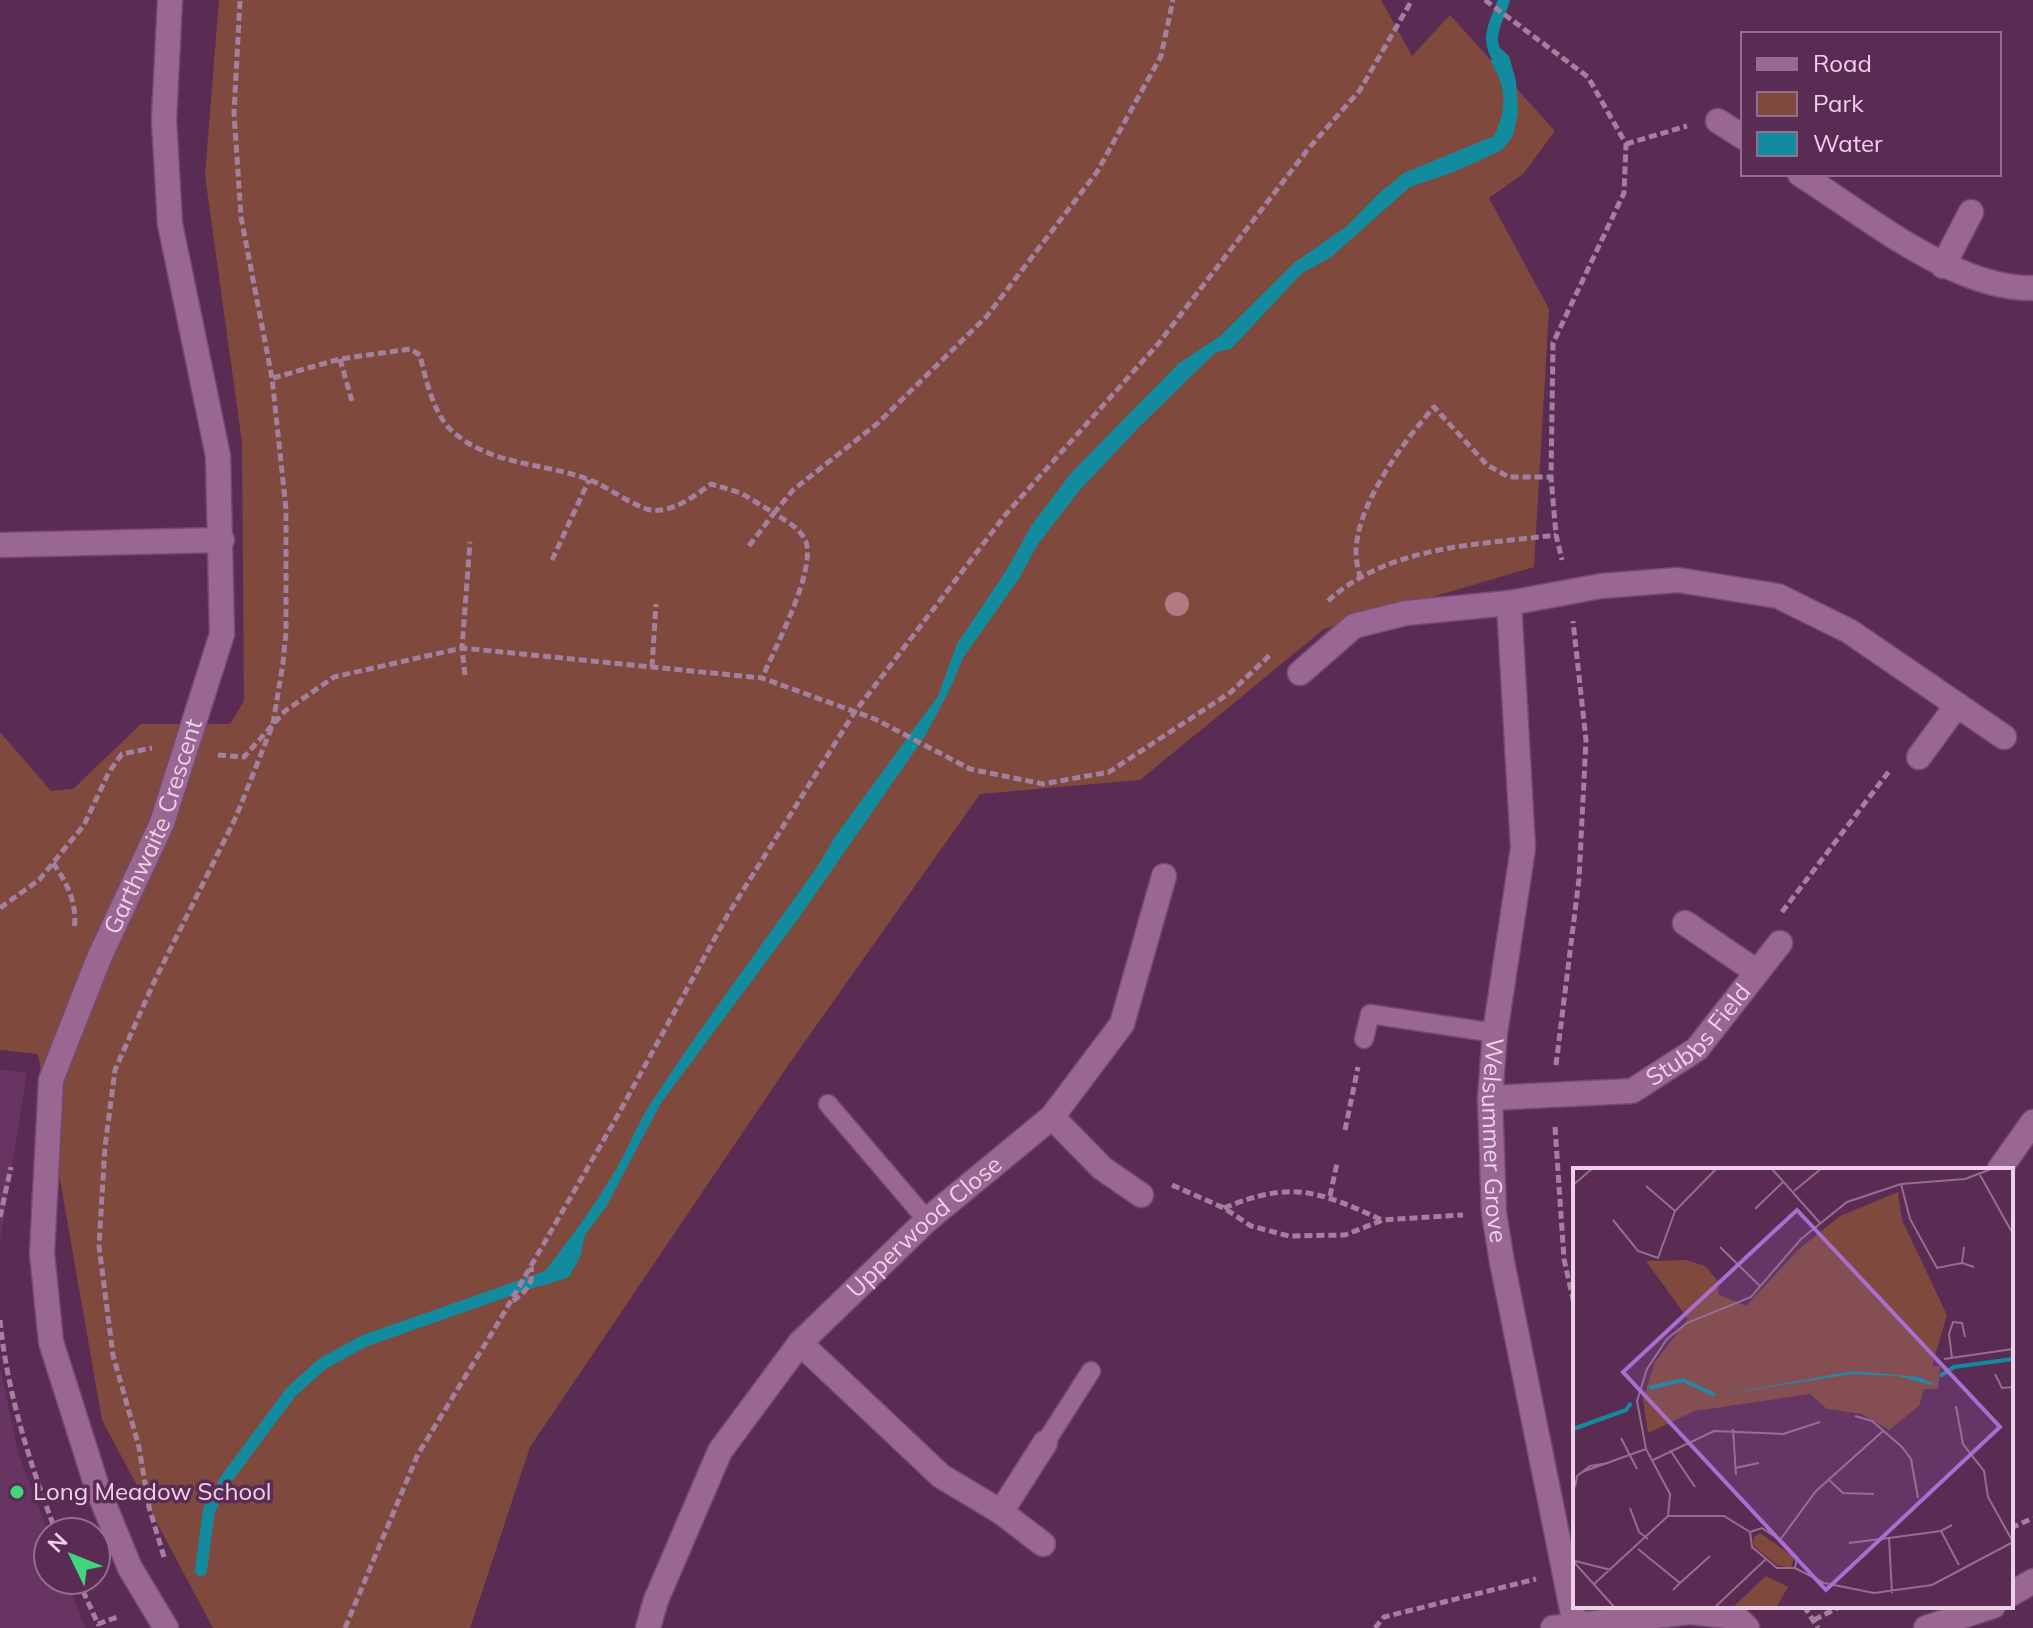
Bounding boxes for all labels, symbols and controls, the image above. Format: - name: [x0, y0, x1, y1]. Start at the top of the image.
- legend: [1741, 32, 2001, 176]
- text: Road: [1813, 48, 1872, 78]
- text: Park: [1813, 88, 1864, 118]
- text: Water: [1813, 128, 1883, 158]
- street label: Garthwaite Crescent: [96, 715, 208, 938]
- street label: Stubbs Field: [1640, 977, 1757, 1092]
- street label: Welsummer Grove: [1476, 1037, 1515, 1245]
- street label: Upperwood Close: [840, 1149, 1007, 1304]
- inset map: [1573, 1168, 2013, 1608]
- place label: Long Meadow School: [33, 1476, 272, 1506]
- marker: Long Meadow School: [8, 1483, 26, 1501]
- north arrow: [32, 1516, 112, 1596]
- text: N: [41, 1527, 73, 1558]

